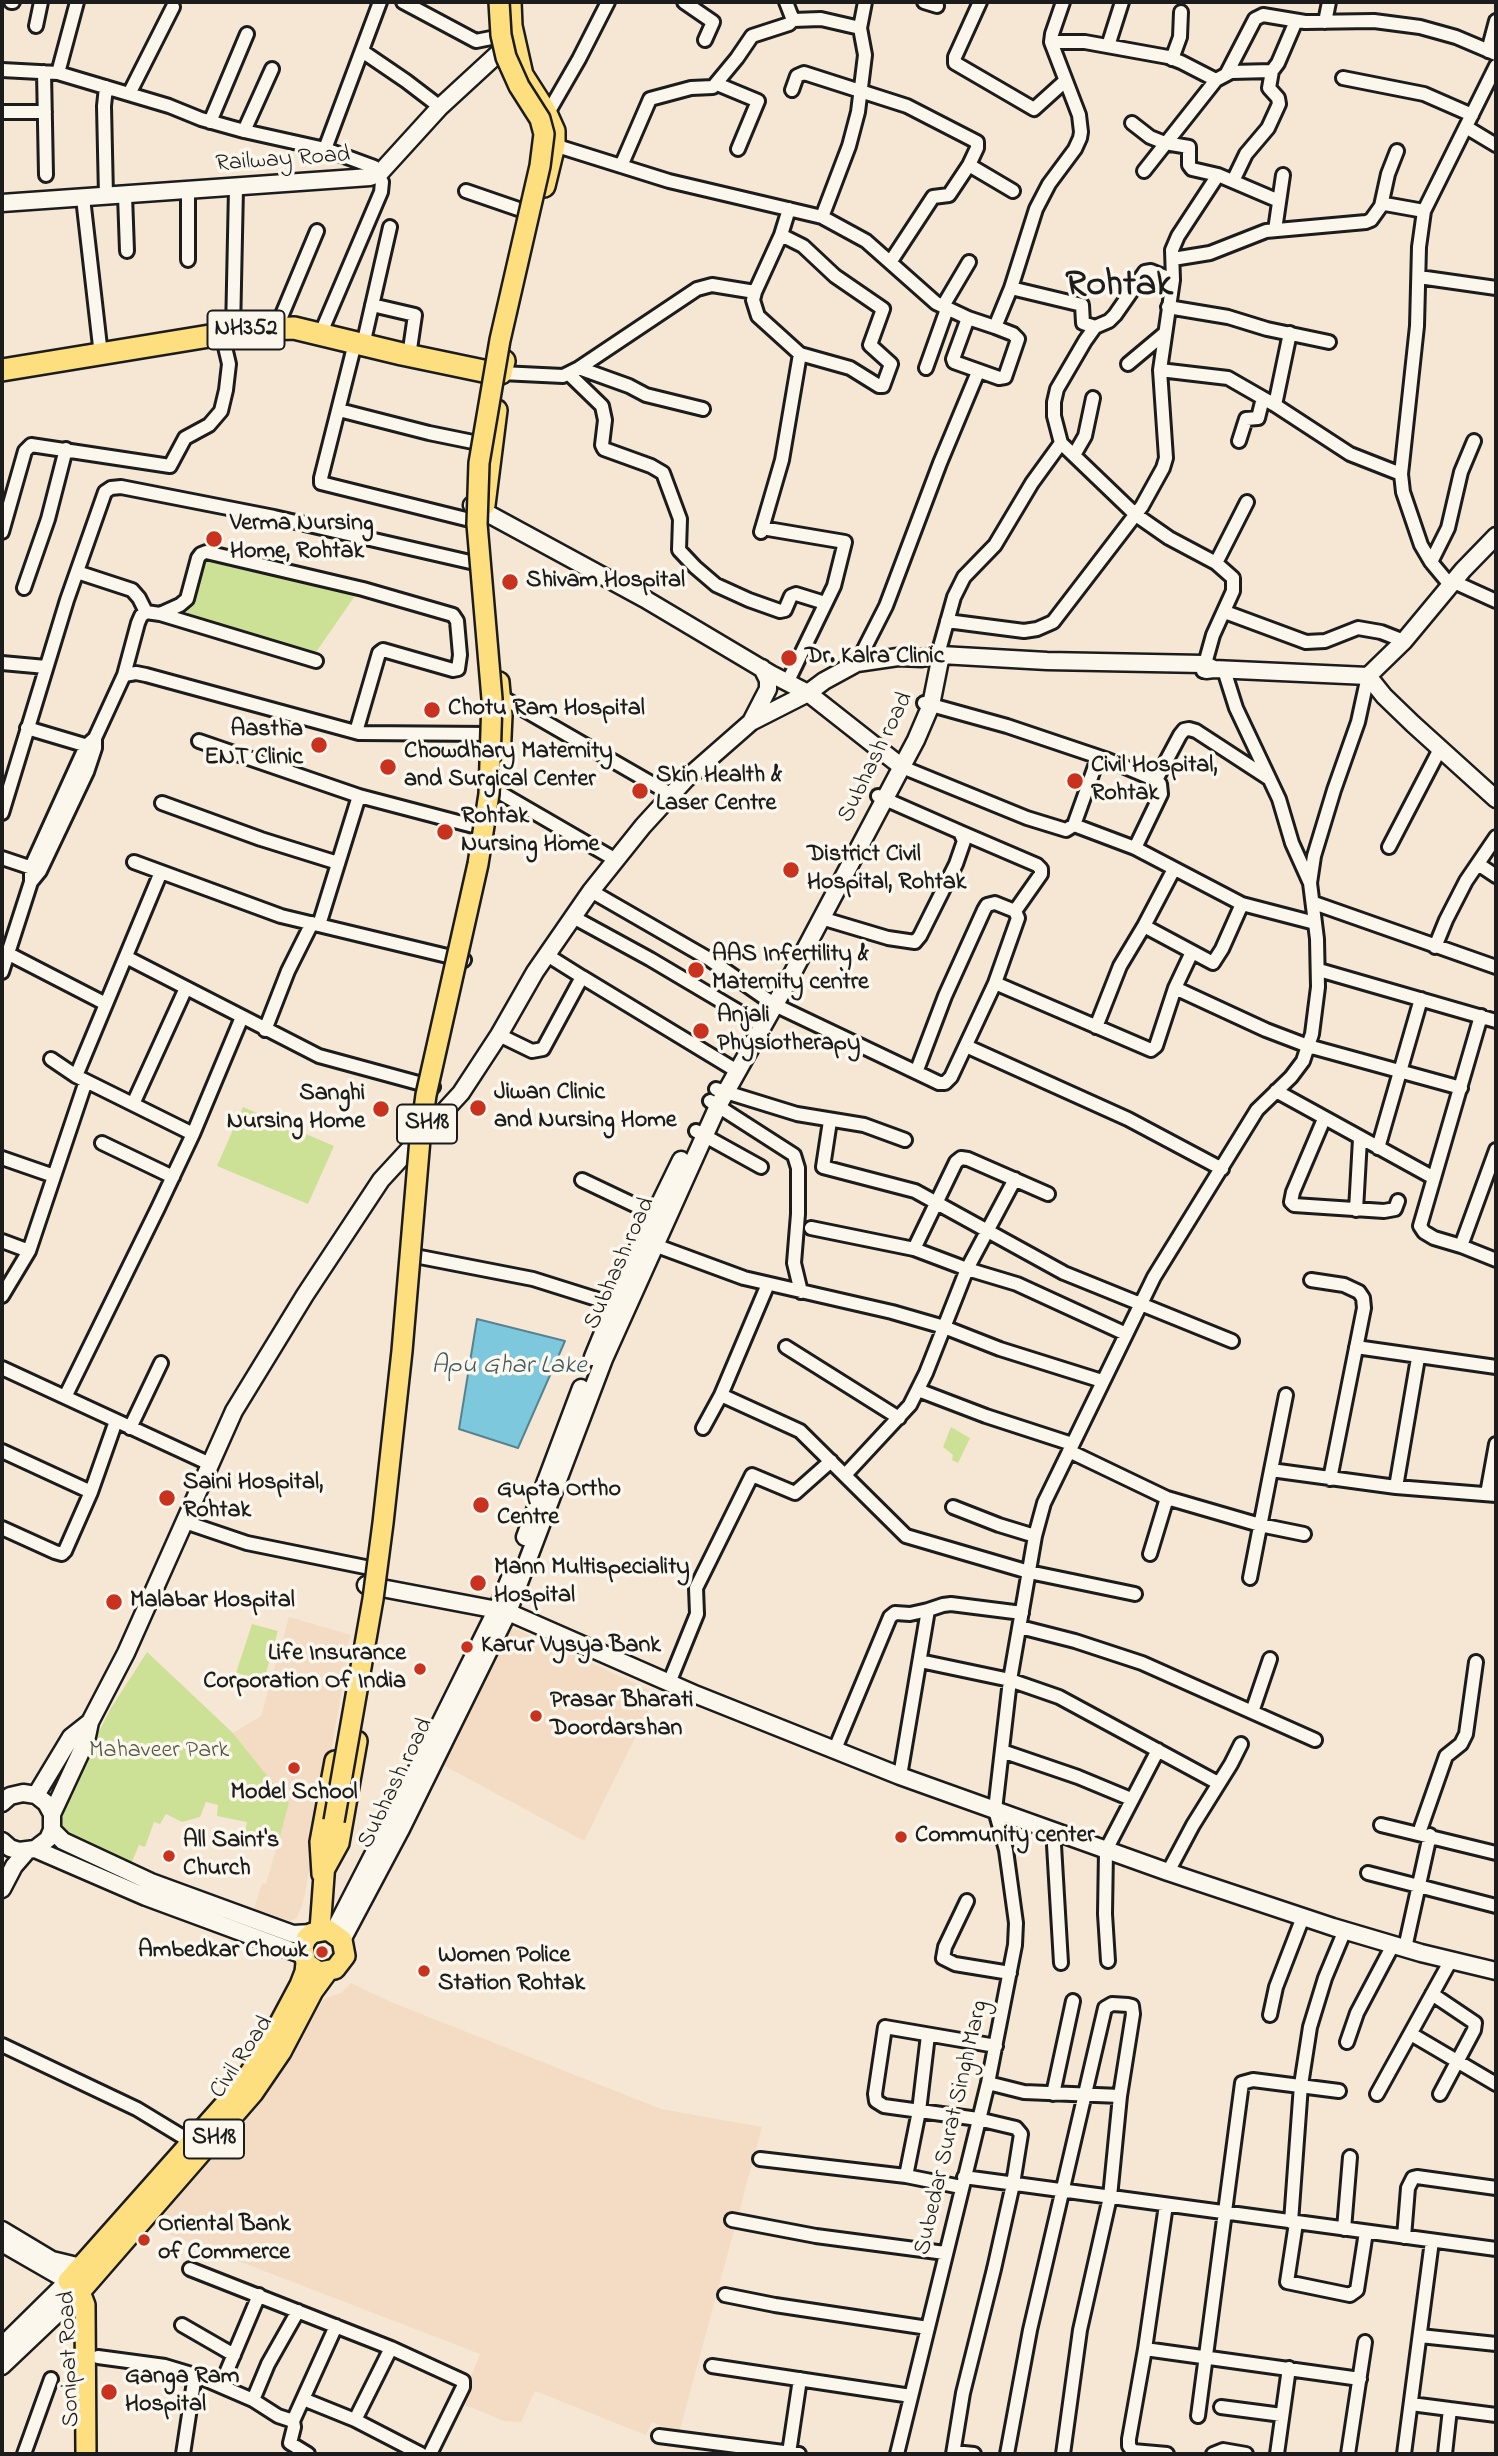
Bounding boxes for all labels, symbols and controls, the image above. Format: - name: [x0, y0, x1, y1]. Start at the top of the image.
- street label: Railway Road: [215, 142, 351, 180]
- district label: Rohtak: [1065, 265, 1173, 311]
- road number: NH352: [208, 310, 284, 350]
- place label: Verma Nursing Home, Rohtak: [230, 511, 374, 567]
- marker: Verma Nursing Home, Rohtak: [204, 529, 224, 549]
- place label: Shivam Hospital: [526, 568, 685, 596]
- marker: Shivam Hospital: [500, 572, 520, 592]
- place label: Dr. Kalra Clinic: [805, 644, 944, 672]
- marker: Dr. Kalra Clinic: [779, 648, 799, 668]
- street label: Subhash road: [833, 688, 921, 828]
- place label: Chotu Ram Hospital: [448, 696, 645, 724]
- marker: Chotu Ram Hospital: [422, 700, 442, 720]
- place label: Aastha ENT Clinic: [204, 717, 303, 773]
- marker: Aastha ENT Clinic: [309, 735, 329, 755]
- place label: Chowdhary Maternity and Surgical Center: [404, 739, 613, 795]
- place label: Civil Hospital, Rohtak: [1091, 753, 1217, 809]
- marker: Chowdhary Maternity and Surgical Center: [378, 757, 398, 777]
- place label: Skin Health & Laser Centre: [656, 763, 782, 819]
- marker: Civil Hospital, Rohtak: [1065, 771, 1085, 791]
- marker: Skin Health & Laser Centre: [630, 781, 650, 801]
- place label: Rohtak Nursing Home: [461, 804, 599, 860]
- marker: Rohtak Nursing Home: [435, 822, 455, 842]
- place label: District Civil Hospital, Rohtak: [807, 842, 966, 898]
- marker: District Civil Hospital, Rohtak: [781, 860, 801, 880]
- place label: AAS Infertility & Maternity centre: [712, 942, 869, 998]
- marker: AAS Infertility & Maternity centre: [686, 960, 706, 980]
- place label: Anjali Physiotherapy: [717, 1003, 860, 1059]
- marker: Anjali Physiotherapy: [691, 1021, 711, 1041]
- place label: Jiwan Clinic and Nursing Home: [494, 1080, 677, 1136]
- place label: Sanghi Nursing Home: [227, 1081, 365, 1137]
- marker: Jiwan Clinic and Nursing Home: [468, 1098, 488, 1118]
- marker: Sanghi Nursing Home: [371, 1099, 391, 1119]
- road number: SH18: [397, 1105, 457, 1144]
- street label: Subhash road: [579, 1194, 663, 1334]
- water label: Apu Ghar Lake: [431, 1352, 587, 1384]
- place label: Saini Hospital, Rohtak: [183, 1470, 323, 1526]
- place label: Gupta Ortho Centre: [497, 1477, 621, 1533]
- marker: Saini Hospital, Rohtak: [157, 1488, 177, 1508]
- marker: Gupta Ortho Centre: [471, 1495, 491, 1515]
- place label: Mann Multispeciality Hospital: [494, 1555, 690, 1611]
- marker: Mann Multispeciality Hospital: [468, 1573, 488, 1593]
- place label: Malabar Hospital: [130, 1588, 295, 1616]
- marker: Malabar Hospital: [104, 1592, 124, 1612]
- place label: Karur Vysya Bank: [481, 1633, 661, 1661]
- marker: Karur Vysya Bank: [459, 1639, 475, 1655]
- place label: Life Insurance Corporation Of India: [203, 1641, 406, 1697]
- marker: Life Insurance Corporation Of India: [412, 1661, 428, 1677]
- place label: Prasar Bharati Doordarshan: [550, 1688, 693, 1744]
- marker: Prasar Bharati Doordarshan: [528, 1708, 544, 1724]
- street label: Subhash road: [353, 1714, 441, 1854]
- park label: Mahaveer Park: [89, 1738, 229, 1766]
- marker: Model School: [286, 1760, 302, 1776]
- place label: Model School: [230, 1780, 358, 1808]
- place label: Community center: [915, 1823, 1095, 1851]
- place label: All Saint's Church: [183, 1828, 279, 1884]
- marker: Community center: [893, 1829, 909, 1845]
- marker: All Saint's Church: [161, 1848, 177, 1864]
- place label: Ambedkar Chowk: [138, 1938, 308, 1966]
- place label: Women Police Station Rohtak: [438, 1943, 585, 1999]
- marker: Ambedkar Chowk: [314, 1944, 330, 1960]
- marker: Women Police Station Rohtak: [416, 1963, 432, 1979]
- street label: Subedar Surat Singh Marg: [910, 1998, 996, 2258]
- street label: Civil Road: [205, 2011, 281, 2105]
- road number: SH18: [184, 2120, 244, 2158]
- place label: Oriental Bank of Commerce: [158, 2212, 291, 2268]
- marker: Oriental Bank of Commerce: [136, 2232, 152, 2248]
- street label: Sonipat Road: [54, 2290, 88, 2428]
- place label: Ganga Ram Hospital: [125, 2364, 239, 2420]
- marker: Ganga Ram Hospital: [99, 2382, 119, 2402]

